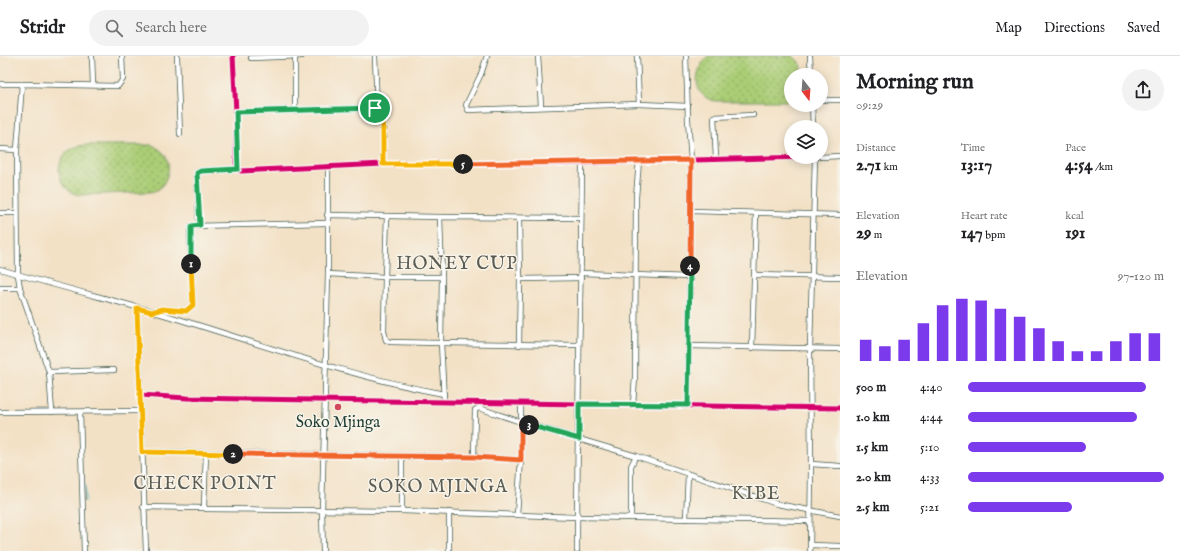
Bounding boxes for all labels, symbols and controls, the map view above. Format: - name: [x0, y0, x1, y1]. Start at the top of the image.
- search box: [89, 10, 369, 46]
- text: Stridr: [20, 16, 65, 40]
- icon: search: [103, 17, 125, 39]
- text: Search here: [135, 18, 207, 37]
- text: Map: [995, 19, 1022, 37]
- text: Directions: [1044, 19, 1105, 37]
- text: Saved: [1127, 19, 1160, 37]
- north arrow: [784, 68, 828, 112]
- map controls: [784, 68, 828, 164]
- text: Morning run: [856, 68, 974, 96]
- button: share: [1122, 69, 1164, 111]
- pin: [358, 91, 392, 125]
- icon: arrive: [364, 97, 386, 119]
- text: 09:29: [856, 97, 883, 114]
- button: layers: [784, 120, 828, 164]
- text: Distance: [856, 141, 896, 155]
- text: Time: [961, 141, 985, 155]
- text: Pace: [1065, 141, 1086, 155]
- pin: 5: [453, 154, 473, 174]
- text: 2.71: [856, 155, 881, 176]
- text: 13:17: [961, 155, 992, 176]
- text: 4:54: [1065, 155, 1093, 176]
- text: 5: [461, 157, 465, 171]
- text: km: [881, 160, 898, 174]
- text: /km: [1093, 160, 1113, 174]
- text: Elevation: [856, 209, 900, 223]
- text: Heart rate: [961, 209, 1008, 223]
- text: kcal: [1065, 209, 1084, 223]
- text: 29: [856, 223, 871, 244]
- text: 147: [961, 223, 983, 244]
- text: 191: [1065, 223, 1085, 244]
- text: m: [871, 228, 882, 242]
- text: bpm: [983, 228, 1005, 242]
- district label: HONEY CUP: [396, 253, 518, 276]
- pin: 1: [181, 254, 201, 274]
- pin: 4: [680, 256, 700, 276]
- text: 1: [189, 257, 193, 271]
- text: 4: [687, 259, 693, 273]
- text: Elevation: [856, 268, 908, 285]
- text: 97–120 m: [1118, 268, 1164, 285]
- text: 500 m: [856, 379, 886, 396]
- text: 4:40: [920, 379, 943, 396]
- marker: Soko Mjinga: [333, 402, 343, 412]
- text: 1.0 km: [856, 409, 890, 426]
- text: 4:44: [920, 409, 943, 426]
- place label: Soko Mjinga: [296, 413, 380, 433]
- pin: 3: [519, 415, 539, 435]
- text: 3: [527, 418, 531, 432]
- text: 1.5 km: [856, 439, 888, 456]
- text: 5:10: [920, 439, 939, 456]
- pin: 2: [223, 444, 243, 464]
- text: 2: [230, 447, 236, 461]
- text: 2.0 km: [856, 469, 891, 486]
- text: 4:33: [920, 469, 940, 486]
- district label: CHECK POINT: [133, 473, 277, 496]
- district label: SOKO MJINGA: [368, 476, 508, 499]
- district label: KIBE: [731, 483, 781, 506]
- text: 2.5 km: [856, 499, 889, 516]
- text: 5:21: [920, 499, 939, 516]

